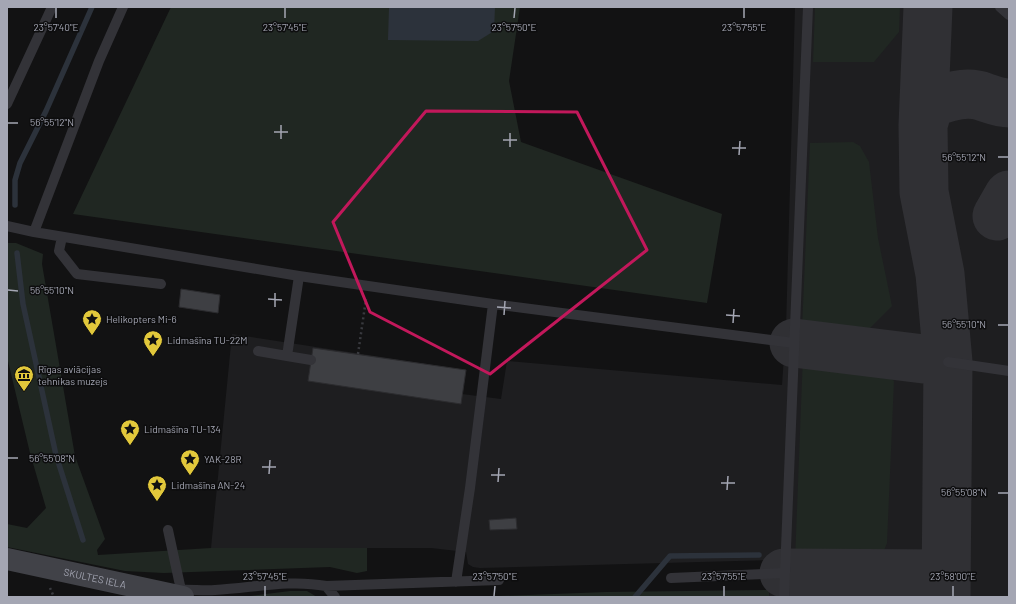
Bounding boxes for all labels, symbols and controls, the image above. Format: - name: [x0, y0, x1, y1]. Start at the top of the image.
- text: 23°57'40"E: [33, 21, 79, 33]
- text: 23°57'45"E: [263, 21, 307, 33]
- text: 23°57'50"E: [492, 21, 536, 33]
- text: 23°57'55"E: [722, 21, 766, 33]
- text: 56°55'12"N: [30, 116, 74, 128]
- text: 56°55'12"N: [942, 151, 986, 163]
- text: 56°55'10"N: [30, 284, 74, 296]
- place icon: Helikopters Mi-6: [81, 308, 103, 336]
- place label: Helikopters Mi-6: [106, 313, 177, 325]
- text: 56°55'10"N: [942, 318, 986, 330]
- place icon: Lidmašīna TU-22M: [142, 329, 164, 357]
- place label: Lidmašīna TU-22M: [167, 334, 248, 346]
- place label: Rīgas aviācijas tehnikas muzejs: [38, 363, 108, 387]
- museum icon: Rīgas aviācijas tehnikas muzejs: [13, 364, 35, 392]
- place icon: Lidmašīna TU-134: [119, 418, 141, 446]
- place label: Lidmašīna TU-134: [144, 423, 221, 435]
- place icon: YAK-28R: [179, 448, 201, 476]
- text: 56°55'08"N: [29, 452, 75, 464]
- place label: YAK-28R: [204, 453, 242, 465]
- place icon: Lidmašīna AN-24: [146, 474, 168, 502]
- place label: Lidmašīna AN-24: [171, 479, 245, 491]
- text: 56°55'08"N: [941, 486, 987, 498]
- street label: SKULTES IELA: [63, 565, 127, 591]
- text: 23°57'45"E: [243, 570, 287, 582]
- text: 23°57'50"E: [473, 570, 517, 582]
- text: 23°57'55"E: [702, 570, 746, 582]
- text: 23°58'00"E: [930, 570, 976, 582]

